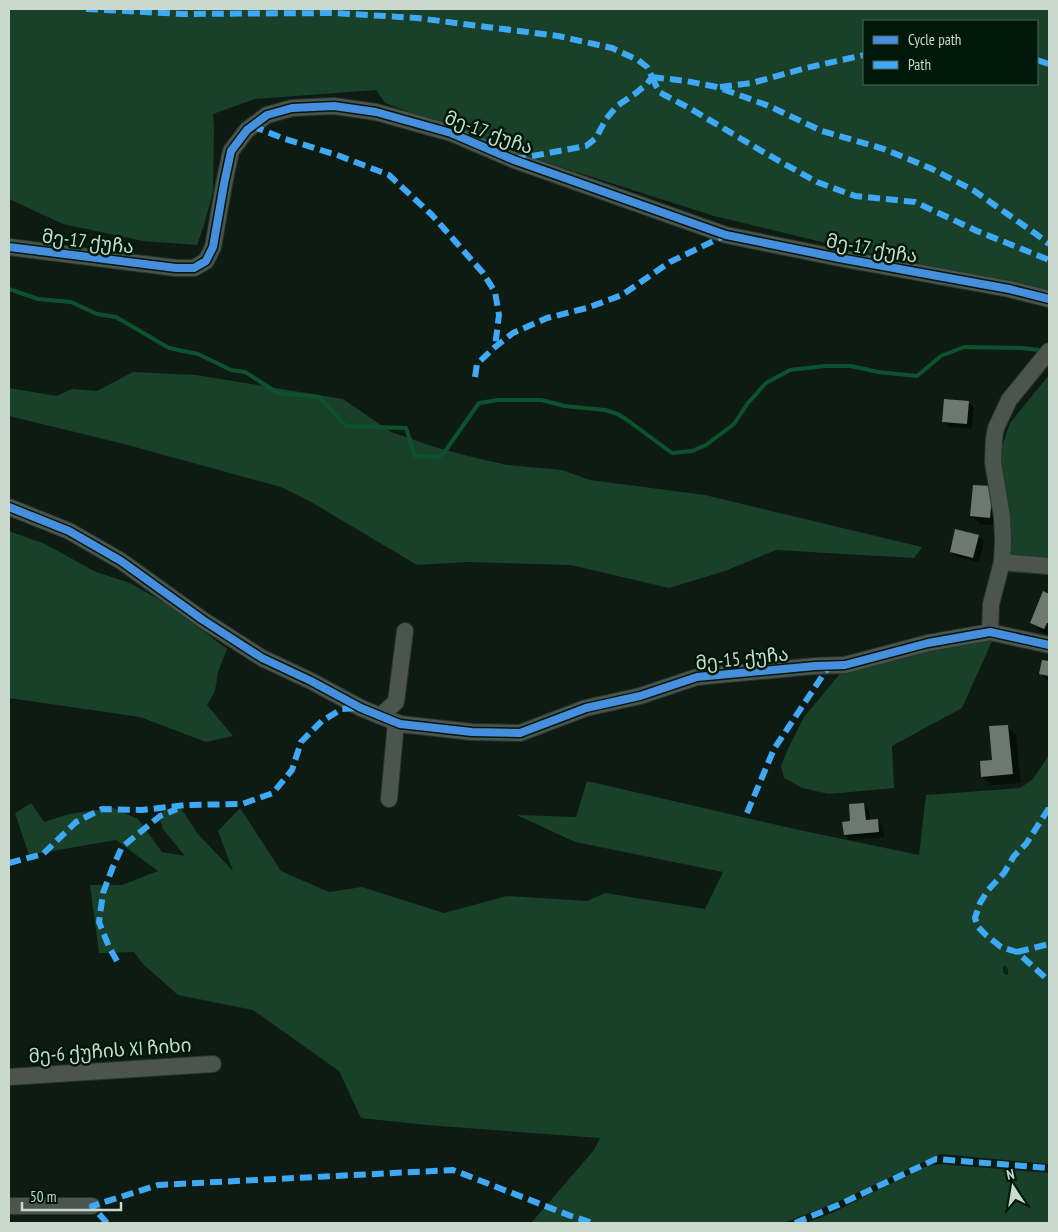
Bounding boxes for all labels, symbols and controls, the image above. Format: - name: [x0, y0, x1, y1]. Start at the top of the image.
- legend: [863, 20, 1038, 85]
- text: Cycle path: [908, 30, 961, 49]
- text: Path: [908, 55, 931, 74]
- street label: მე-17 ქუჩა: [441, 105, 537, 159]
- street label: მე-17 ქუჩა: [41, 223, 135, 259]
- street label: მე-17 ქუჩა: [824, 228, 920, 268]
- street label: მე-15 ქუჩა: [694, 641, 790, 675]
- street label: მე-6 ქუჩის XI ჩიხი: [28, 1032, 192, 1068]
- north arrow: [988, 1162, 1038, 1212]
- text: N: [1005, 1165, 1016, 1184]
- scale bar: [22, 1180, 121, 1212]
- text: 50 m: [30, 1187, 56, 1206]

